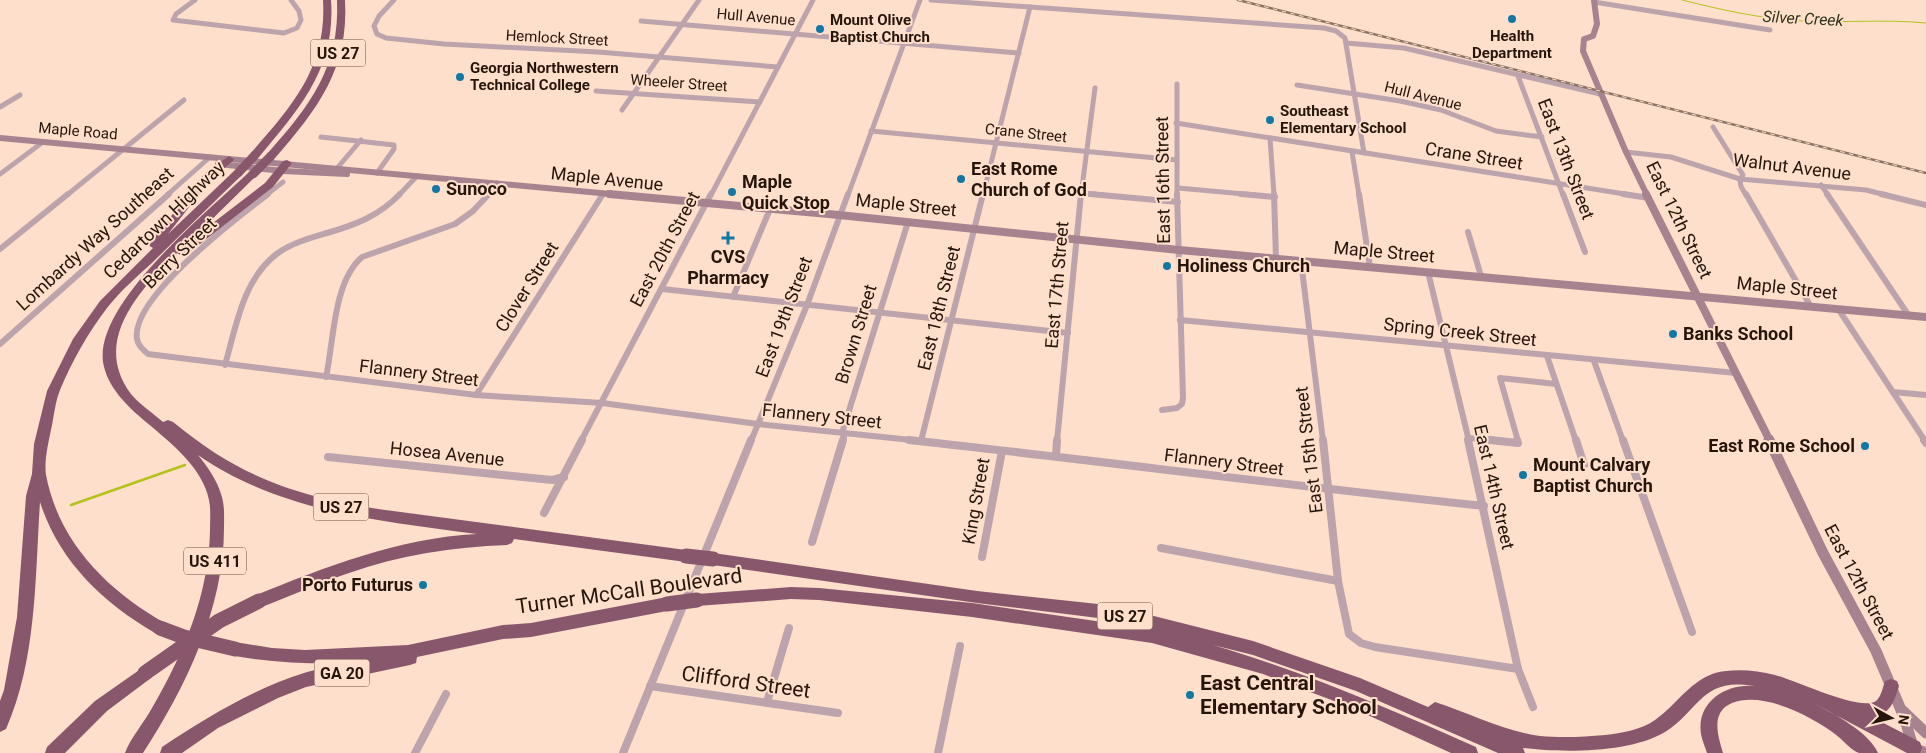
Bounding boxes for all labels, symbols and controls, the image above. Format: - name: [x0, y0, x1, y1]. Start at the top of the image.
- street label: Hull Avenue: [716, 5, 796, 29]
- water label: Silver Creek: [1762, 7, 1845, 30]
- place label: Mount Olive Baptist Church: [830, 11, 930, 46]
- marker: Health Department: [1506, 13, 1518, 25]
- marker: Mount Olive Baptist Church: [814, 23, 826, 35]
- street label: Hemlock Street: [505, 26, 609, 50]
- place label: Health Department: [1472, 27, 1552, 62]
- road number: US 27: [310, 40, 366, 66]
- place label: Georgia Northwestern Technical College: [470, 59, 619, 94]
- marker: Georgia Northwestern Technical College: [454, 71, 466, 83]
- street label: Wheeler Street: [630, 71, 728, 95]
- street label: Hull Avenue: [1382, 78, 1464, 114]
- street label: East 13th Street: [1534, 95, 1599, 222]
- place label: Southeast Elementary School: [1280, 102, 1406, 137]
- marker: Southeast Elementary School: [1264, 114, 1276, 126]
- street label: East 16th Street: [1151, 116, 1174, 244]
- street label: Maple Road: [38, 119, 118, 143]
- street label: Crane Street: [984, 120, 1068, 146]
- street label: Crane Street: [1424, 137, 1525, 174]
- street label: Walnut Avenue: [1732, 149, 1852, 184]
- street label: Cedartown Highway: [99, 156, 229, 283]
- place label: East Rome Church of God: [971, 158, 1087, 200]
- street label: East 12th Street: [1642, 158, 1717, 282]
- street label: Lombardy Way Southeast: [12, 162, 178, 315]
- street label: Maple Avenue: [550, 162, 664, 195]
- place label: Maple Quick Stop: [742, 171, 830, 213]
- marker: East Rome Church of God: [955, 173, 967, 185]
- place label: Sunoco: [446, 178, 507, 199]
- marker: Sunoco: [430, 183, 442, 195]
- marker: Maple Quick Stop: [726, 186, 738, 198]
- street label: East 20th Street: [625, 187, 704, 310]
- street label: Maple Street: [854, 189, 958, 220]
- street label: Berry Street: [139, 213, 221, 293]
- street label: East 17th Street: [1040, 220, 1073, 349]
- marker: CVS Pharmacy: [722, 232, 734, 244]
- street label: Maple Street: [1333, 237, 1436, 266]
- street label: Clover Street: [491, 238, 563, 336]
- street label: East 18th Street: [913, 243, 964, 372]
- place label: CVS Pharmacy: [687, 246, 770, 288]
- street label: East 19th Street: [751, 253, 816, 380]
- place label: Holiness Church: [1177, 255, 1310, 276]
- marker: Holiness Church: [1161, 260, 1173, 272]
- street label: Maple Street: [1735, 272, 1839, 303]
- street label: Brown Street: [830, 282, 881, 386]
- street label: Spring Creek Street: [1383, 313, 1538, 350]
- place label: Banks School: [1683, 323, 1793, 344]
- marker: Banks School: [1667, 328, 1679, 340]
- street label: Flannery Street: [358, 355, 480, 390]
- street label: East 15th Street: [1290, 385, 1327, 515]
- street label: Flannery Street: [761, 399, 883, 432]
- street label: East 14th Street: [1470, 422, 1519, 552]
- place label: East Rome School: [1708, 435, 1855, 456]
- street label: Hosea Avenue: [389, 437, 505, 470]
- marker: East Rome School: [1859, 440, 1871, 452]
- street label: Flannery Street: [1163, 444, 1285, 479]
- place label: Mount Calvary Baptist Church: [1533, 454, 1653, 496]
- street label: King Street: [958, 456, 993, 546]
- marker: Mount Calvary Baptist Church: [1517, 469, 1529, 481]
- road number: US 27: [314, 494, 368, 520]
- street label: East 12th Street: [1820, 520, 1899, 643]
- road number: US 411: [184, 548, 246, 574]
- street label: Turner McCall Boulevard: [514, 563, 744, 619]
- place label: Porto Futurus: [302, 574, 413, 595]
- marker: Porto Futurus: [417, 579, 429, 591]
- road number: US 27: [1098, 602, 1152, 630]
- road number: GA 20: [314, 660, 370, 686]
- street label: Clifford Street: [680, 661, 812, 703]
- place label: East Central Elementary School: [1200, 671, 1377, 719]
- marker: East Central Elementary School: [1184, 689, 1196, 701]
- north arrow: [1866, 693, 1916, 743]
- text: N: [1895, 714, 1912, 726]

